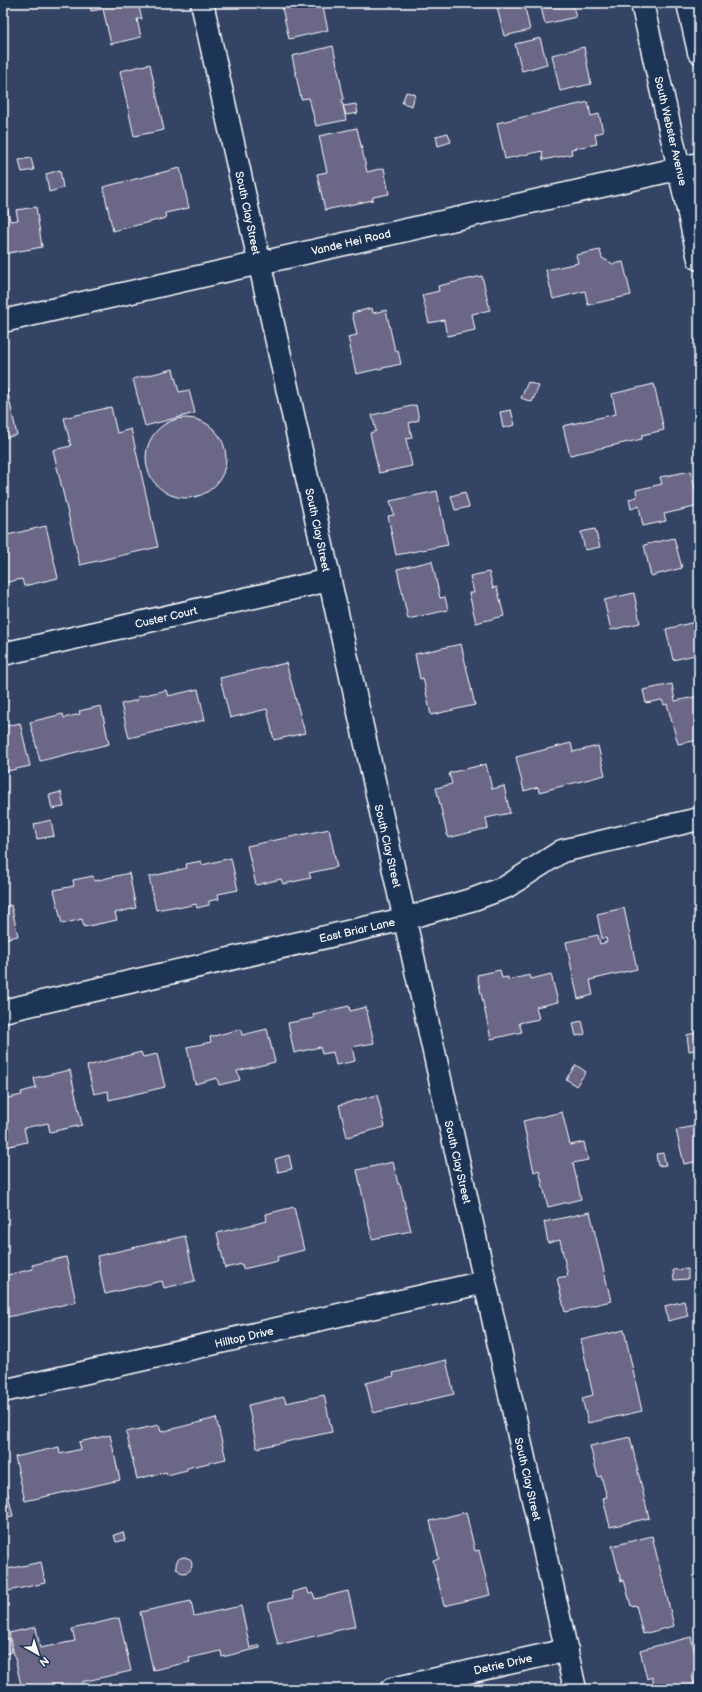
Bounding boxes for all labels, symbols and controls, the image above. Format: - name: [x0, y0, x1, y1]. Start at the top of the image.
- street label: South Webster Avenue: [652, 75, 690, 188]
- street label: South Clay Street: [232, 170, 263, 257]
- street label: Vande Hei Road: [310, 227, 392, 258]
- street label: South Clay Street: [302, 487, 333, 574]
- street label: Custer Court: [134, 604, 199, 631]
- street label: South Clay Street: [372, 803, 404, 890]
- street label: East Briar Lane: [318, 915, 397, 946]
- street label: South Clay Street: [442, 1119, 474, 1206]
- street label: Hilltop Drive: [213, 1324, 275, 1351]
- street label: South Clay Street: [512, 1436, 544, 1523]
- north arrow: [18, 1634, 58, 1674]
- street label: Detrie Drive: [473, 1651, 534, 1678]
- text: N: [37, 1654, 51, 1669]

